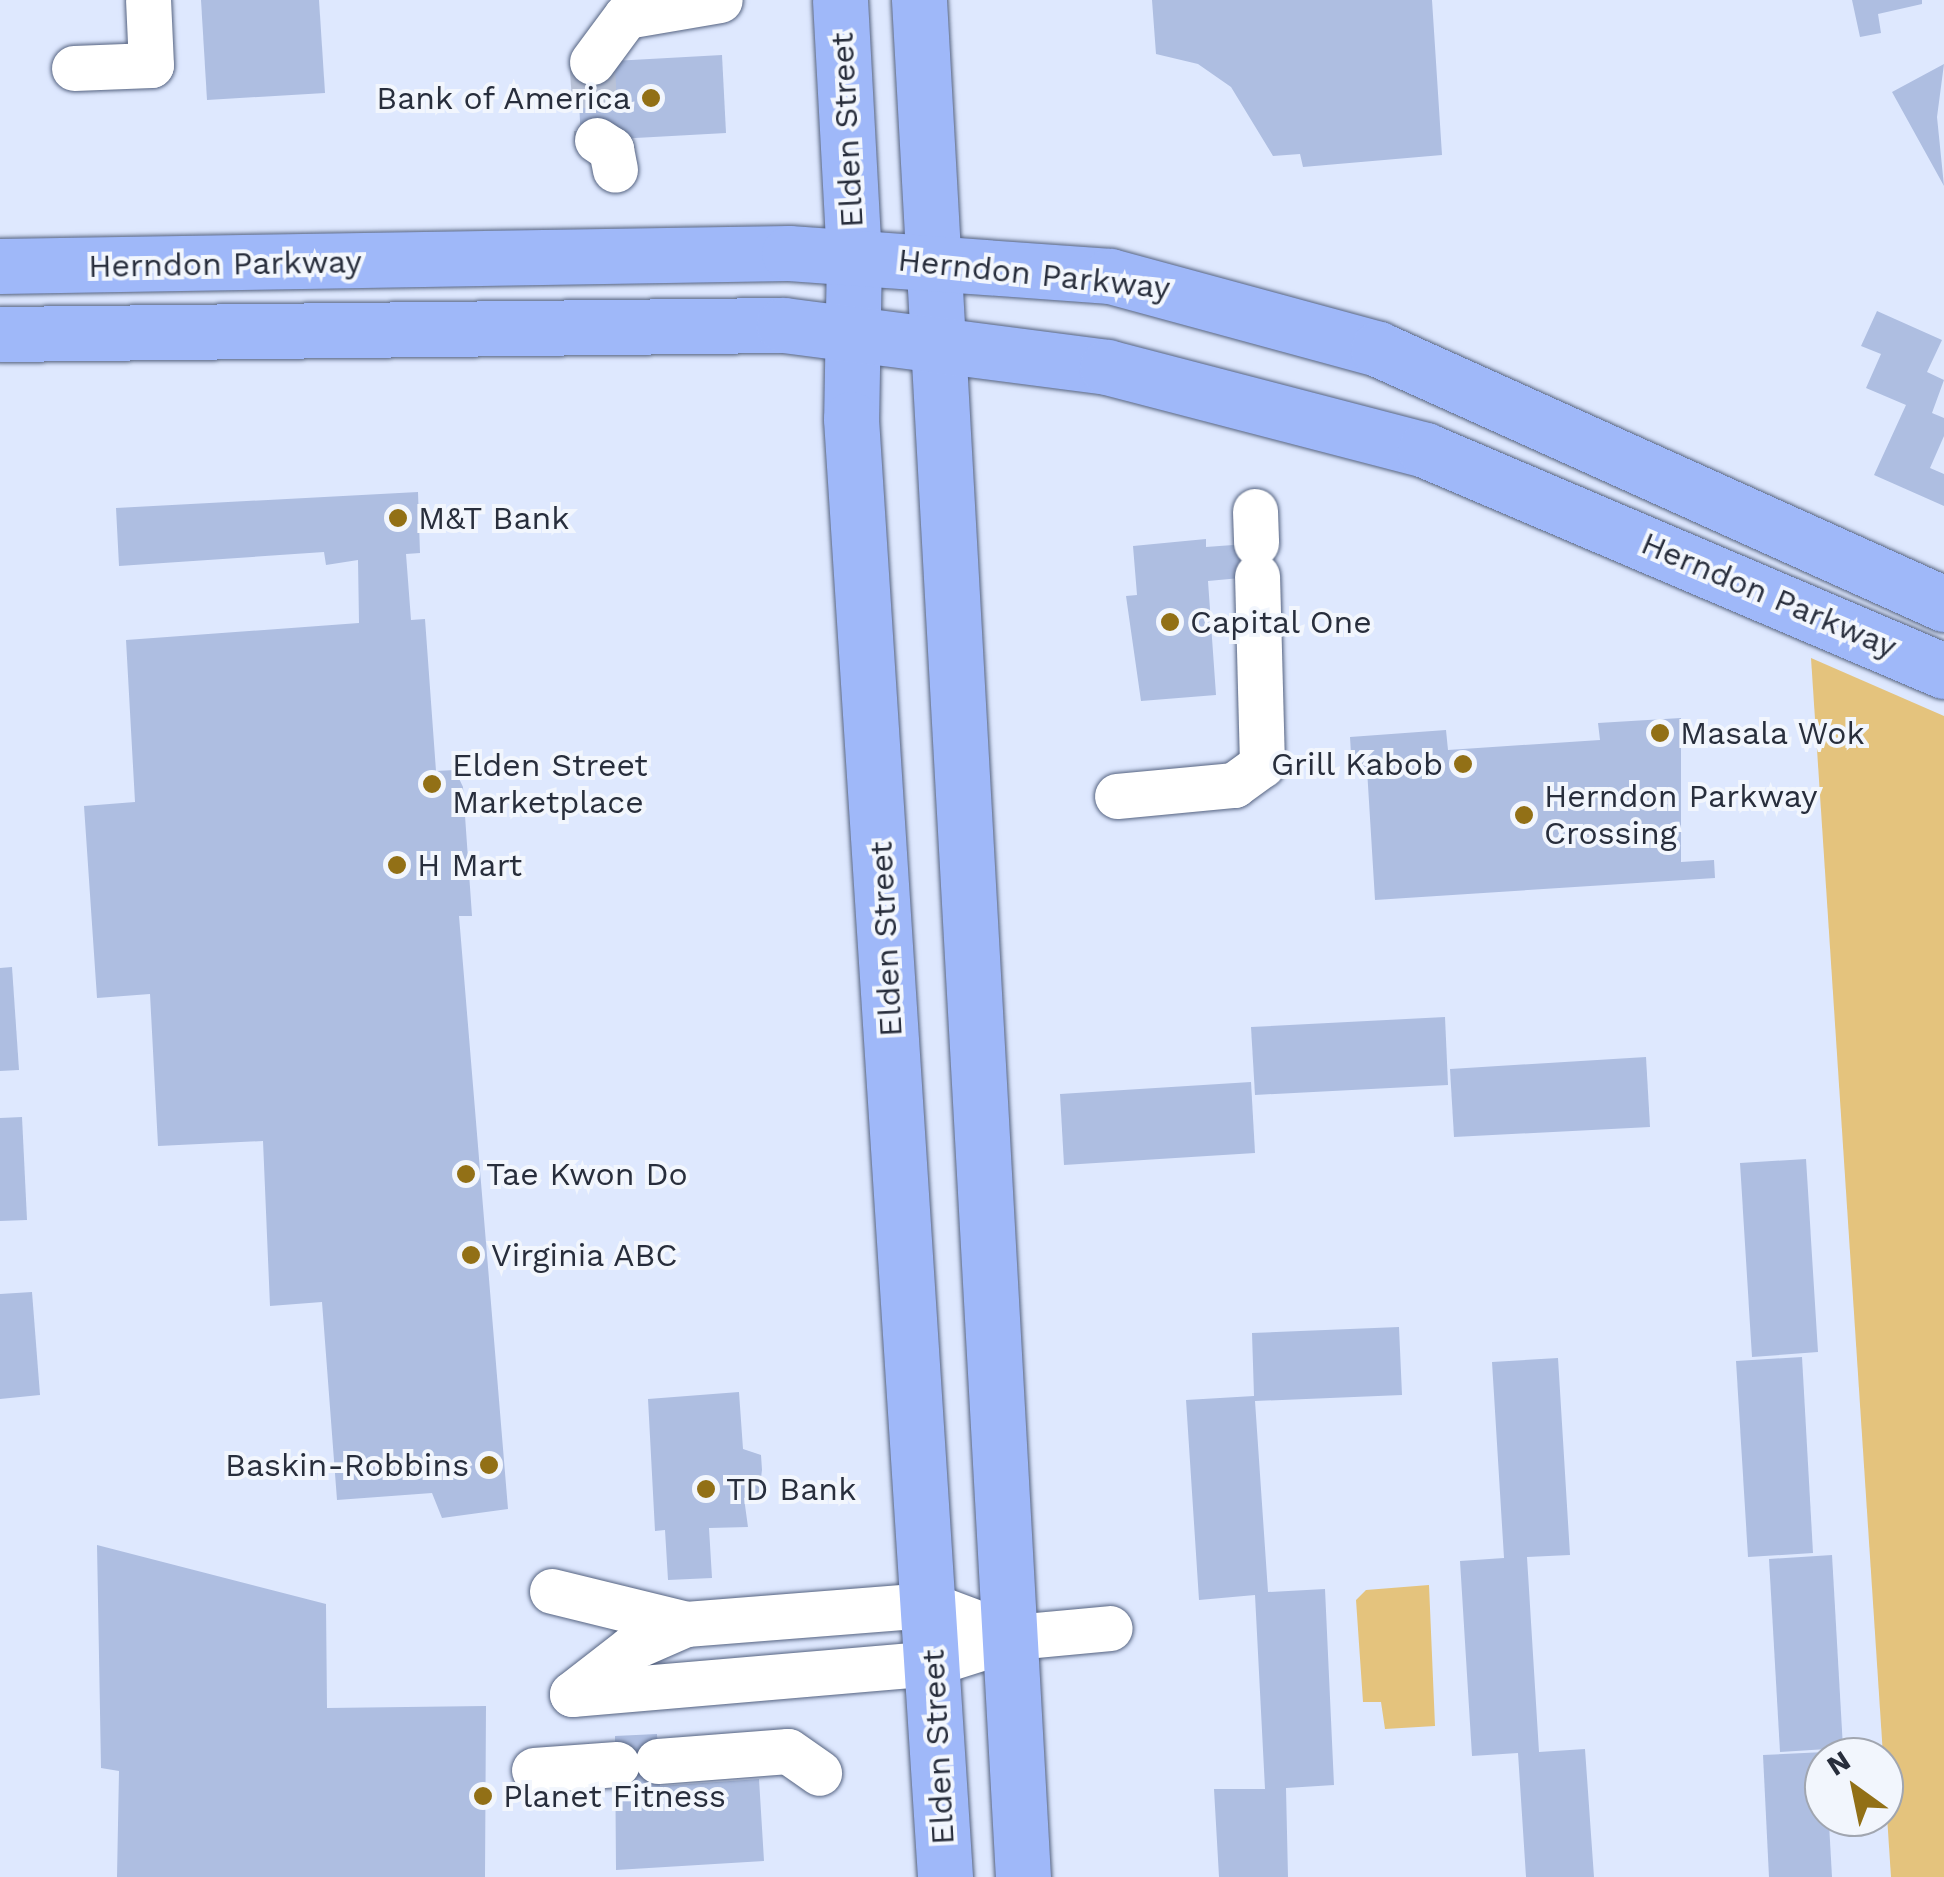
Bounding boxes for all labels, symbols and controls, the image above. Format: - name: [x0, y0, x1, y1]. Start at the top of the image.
- street label: Elden Street: [823, 31, 871, 229]
- place label: Bank of America: [373, 79, 631, 117]
- marker: Bank of America: [640, 87, 662, 109]
- street label: Herndon Parkway: [896, 241, 1172, 307]
- street label: Herndon Parkway: [88, 242, 362, 286]
- place label: M&T Bank: [418, 499, 570, 537]
- marker: M&T Bank: [387, 507, 409, 529]
- street label: Herndon Parkway: [1636, 524, 1902, 666]
- place label: Capital One: [1190, 603, 1373, 641]
- marker: Capital One: [1159, 611, 1181, 633]
- place label: Masala Wok: [1680, 714, 1866, 752]
- marker: Masala Wok: [1649, 722, 1671, 744]
- place label: Grill Kabob: [1270, 745, 1443, 783]
- place label: Elden Street Marketplace: [452, 747, 648, 822]
- marker: Grill Kabob: [1452, 753, 1474, 775]
- marker: Elden Street Marketplace: [421, 773, 443, 795]
- place label: Herndon Parkway Crossing: [1544, 778, 1817, 853]
- marker: Herndon Parkway Crossing: [1513, 804, 1535, 826]
- street label: Elden Street: [862, 840, 910, 1038]
- place label: H Mart: [417, 846, 522, 884]
- marker: H Mart: [386, 854, 408, 876]
- place label: Tae Kwon Do: [486, 1155, 688, 1193]
- marker: Tae Kwon Do: [455, 1163, 477, 1185]
- place label: Virginia ABC: [491, 1236, 679, 1274]
- marker: Virginia ABC: [460, 1244, 482, 1266]
- place label: Baskin-Robbins: [225, 1446, 469, 1484]
- marker: Baskin-Robbins: [478, 1454, 500, 1476]
- place label: TD Bank: [726, 1470, 856, 1508]
- marker: TD Bank: [695, 1478, 717, 1500]
- street label: Elden Street: [914, 1648, 962, 1846]
- north arrow: [1804, 1737, 1904, 1837]
- text: N: [1821, 1744, 1856, 1783]
- place label: Planet Fitness: [503, 1777, 726, 1815]
- marker: Planet Fitness: [472, 1785, 494, 1807]

